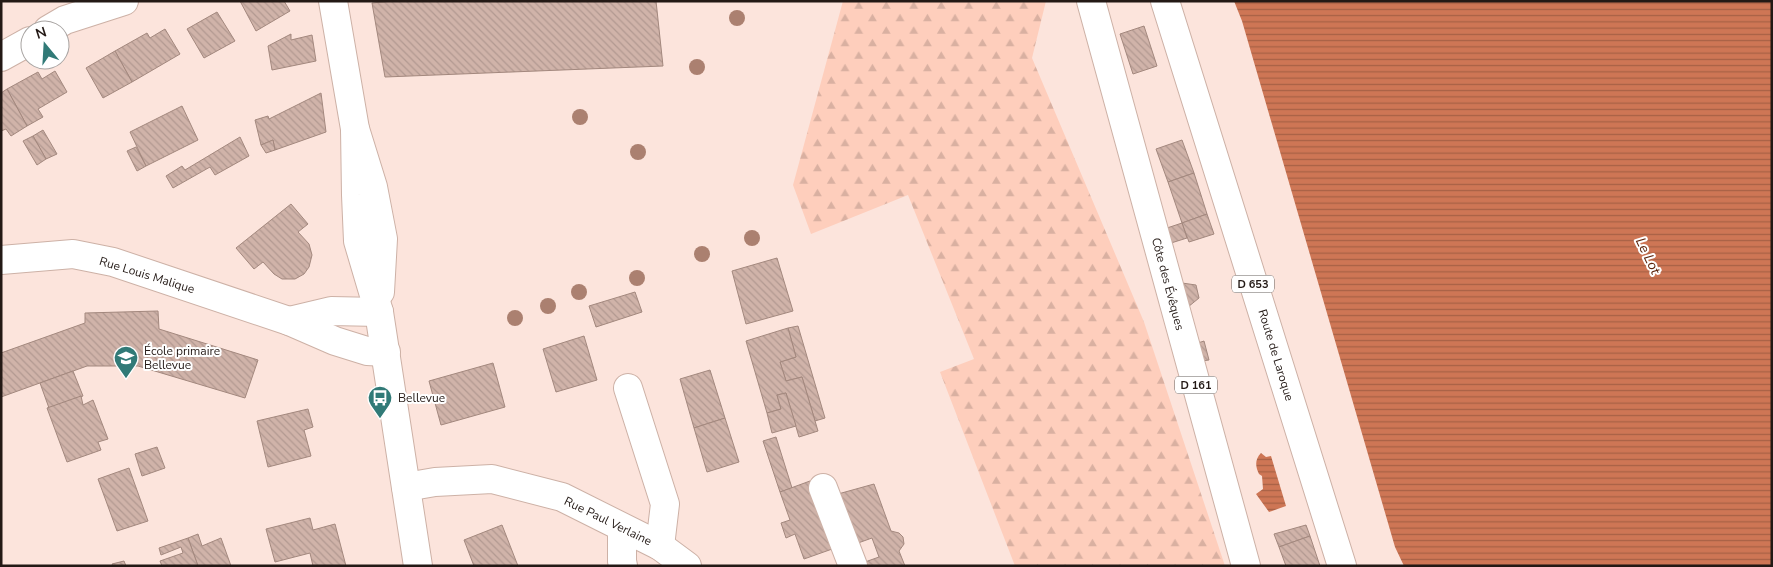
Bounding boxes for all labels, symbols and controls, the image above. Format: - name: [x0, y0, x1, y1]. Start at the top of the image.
- north arrow: [20, 20, 70, 70]
- text: N: [33, 22, 49, 44]
- water label: Le Lot: [1631, 234, 1666, 279]
- street label: Côte des Évêques: [1148, 236, 1188, 332]
- street label: Rue Louis Malique: [97, 253, 197, 297]
- road number: D 653: [1232, 276, 1274, 292]
- street label: Route de Laroque: [1254, 307, 1298, 403]
- place label: École primaire Bellevue: [144, 343, 220, 373]
- school or university icon: École primaire Bellevue: [113, 345, 139, 379]
- road number: D 161: [1175, 376, 1217, 394]
- bus stop icon: Bellevue: [367, 385, 393, 419]
- place label: Bellevue: [398, 390, 445, 406]
- street label: Rue Paul Verlaine: [562, 493, 654, 549]

